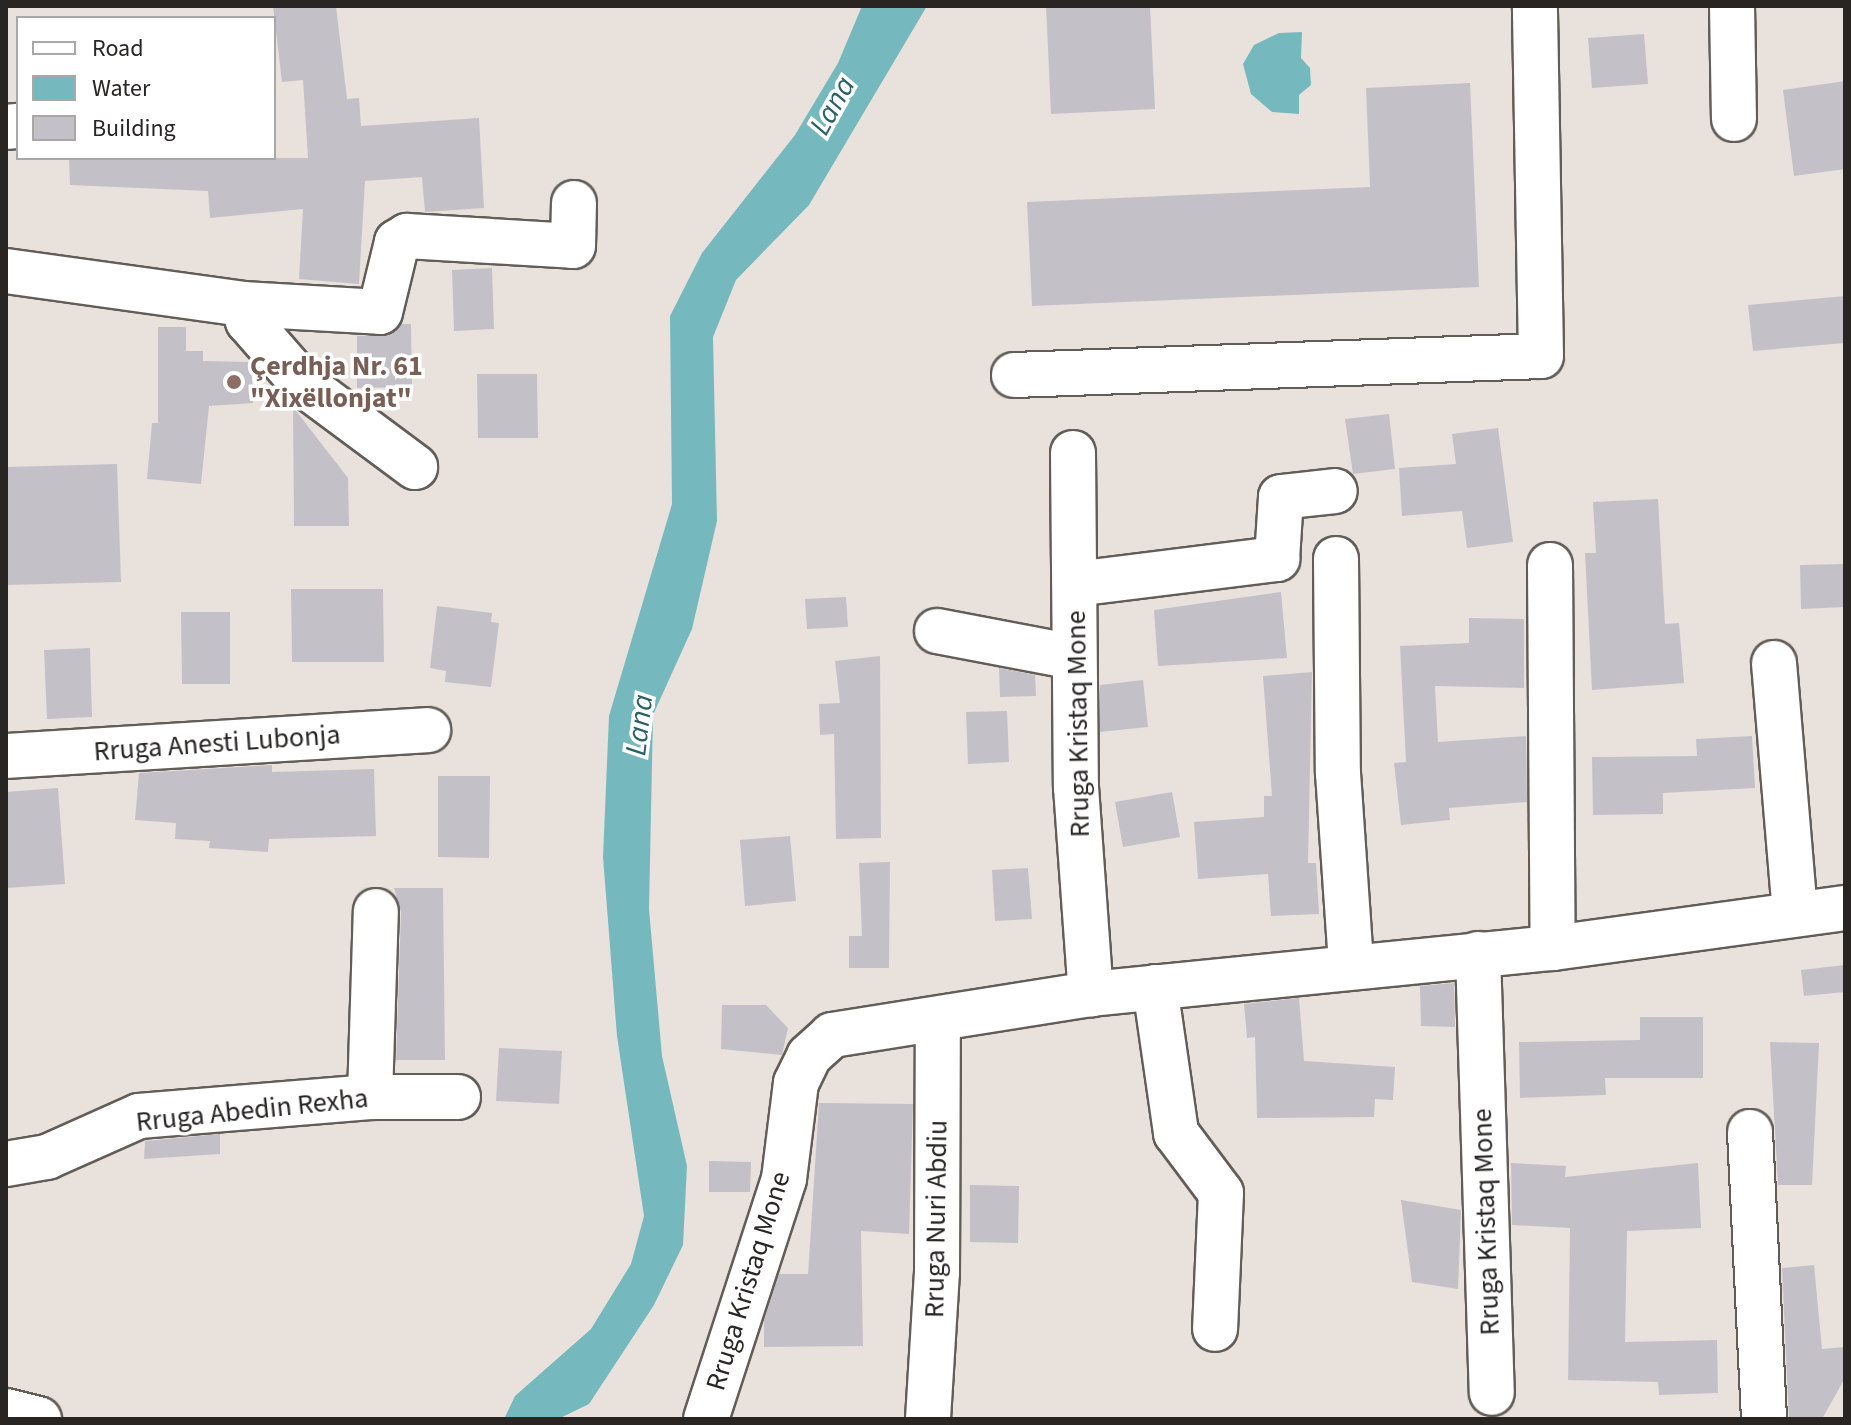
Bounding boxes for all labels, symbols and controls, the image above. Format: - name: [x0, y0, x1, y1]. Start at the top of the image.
- legend: [16, 16, 276, 160]
- text: Road: [92, 31, 144, 66]
- water label: Lana: [802, 70, 864, 142]
- text: Water: [92, 71, 150, 106]
- text: Building: [92, 111, 176, 146]
- place label: Çerdhja Nr. 61 "Xixëllonjat": [250, 349, 423, 415]
- marker: Çerdhja Nr. 61 "Xixëllonjat": [225, 373, 243, 391]
- street label: Rruga Kristaq Mone: [1059, 610, 1097, 838]
- water label: Lana: [618, 692, 662, 758]
- street label: Rruga Anesti Lubonja: [92, 718, 342, 768]
- street label: Rruga Abedin Rexha: [134, 1081, 370, 1139]
- street label: Rruga Kristaq Mone: [1465, 1108, 1507, 1336]
- street label: Rruga Nuri Abdiu: [917, 1120, 955, 1318]
- street label: Rruga Kristaq Mone: [699, 1168, 797, 1394]

